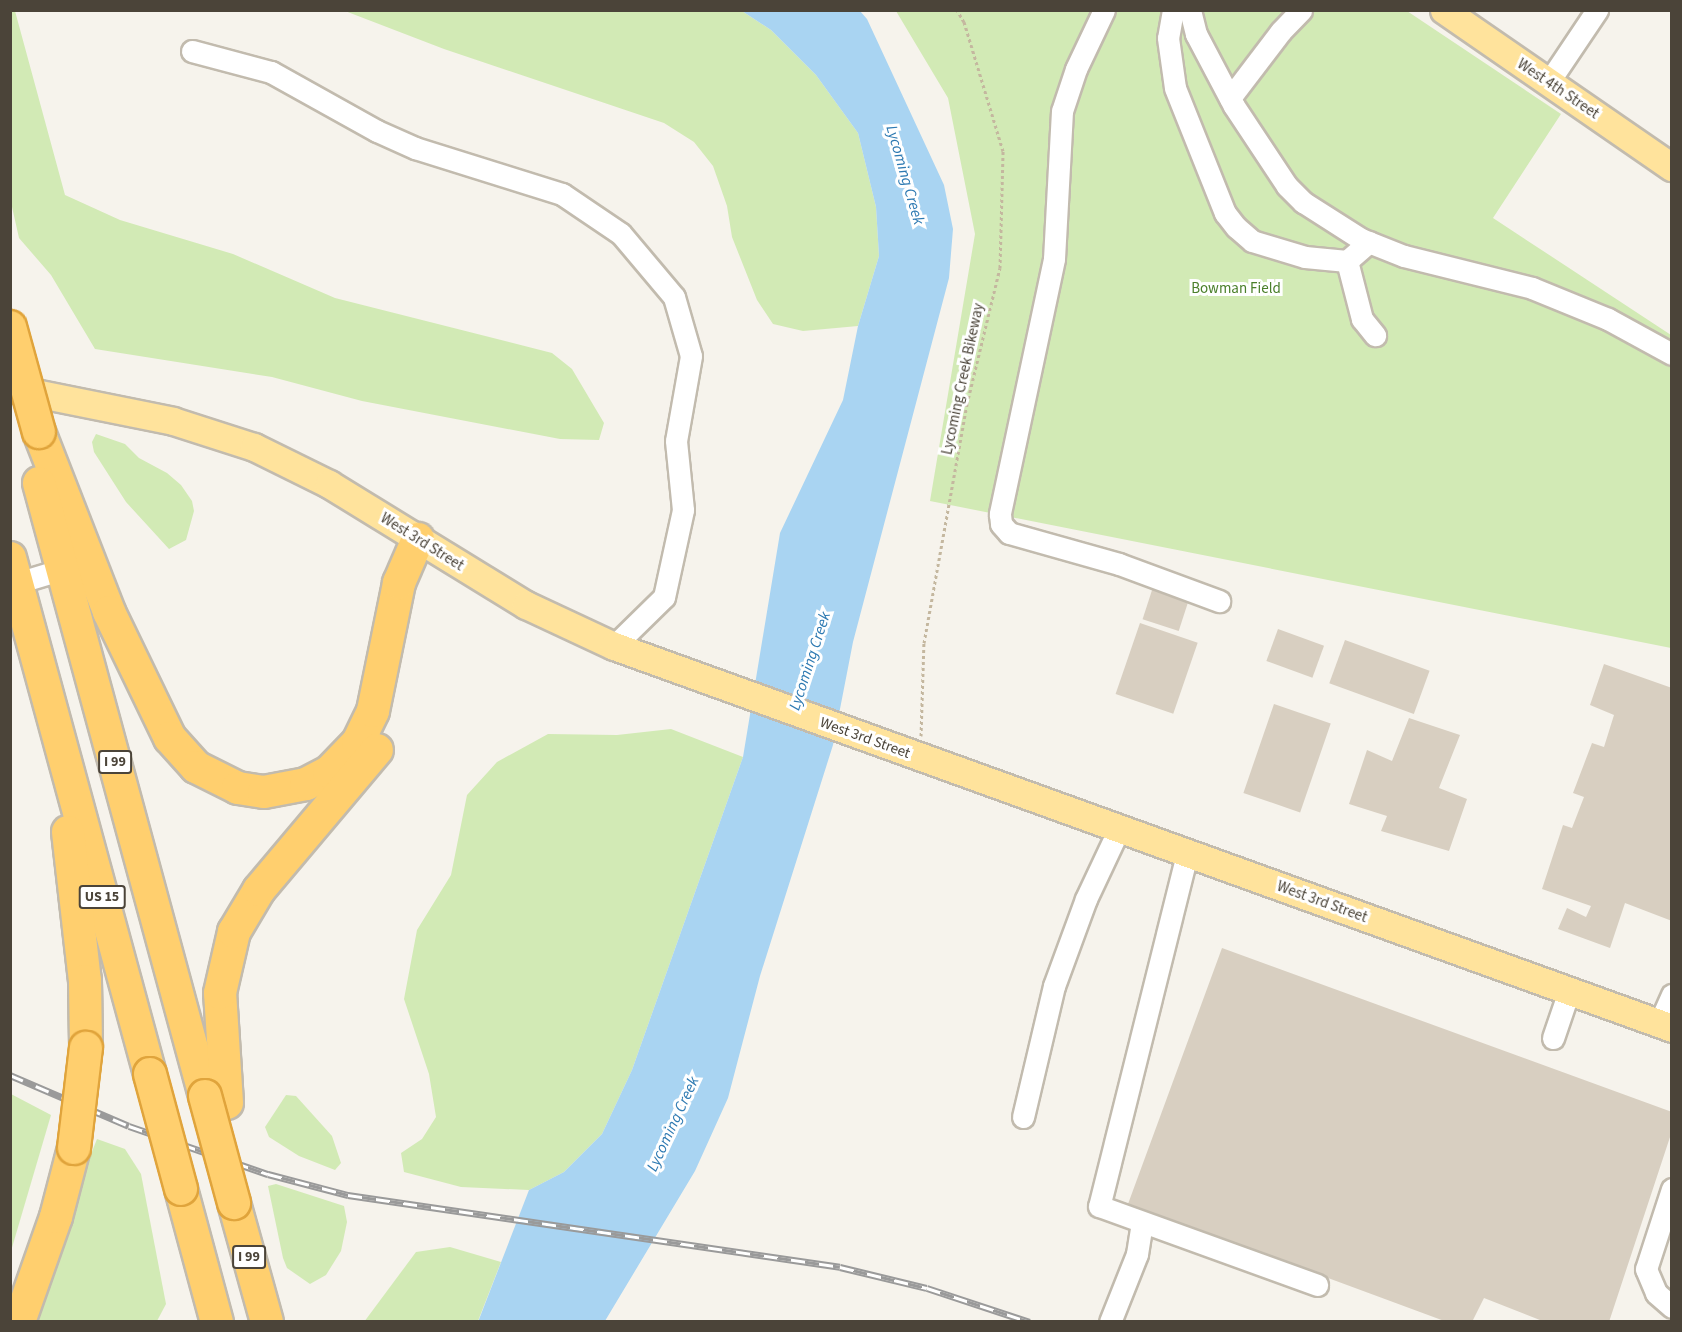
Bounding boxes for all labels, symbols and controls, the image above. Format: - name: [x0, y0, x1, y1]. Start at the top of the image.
- street label: West 4th Street: [1514, 55, 1602, 123]
- water label: Lycoming Creek: [882, 123, 928, 227]
- park label: Bowman Field: [1191, 280, 1281, 298]
- street label: Lycoming Creek Bikeway: [938, 302, 988, 456]
- street label: West 3rd Street: [377, 509, 467, 575]
- water label: Lycoming Creek: [785, 609, 835, 713]
- street label: West 3rd Street: [817, 713, 913, 763]
- road number: I 99: [97, 751, 133, 773]
- street label: West 3rd Street: [1274, 877, 1370, 927]
- road number: US 15: [78, 886, 126, 908]
- water label: Lycoming Creek: [643, 1074, 703, 1174]
- road number: I 99: [231, 1246, 267, 1268]

